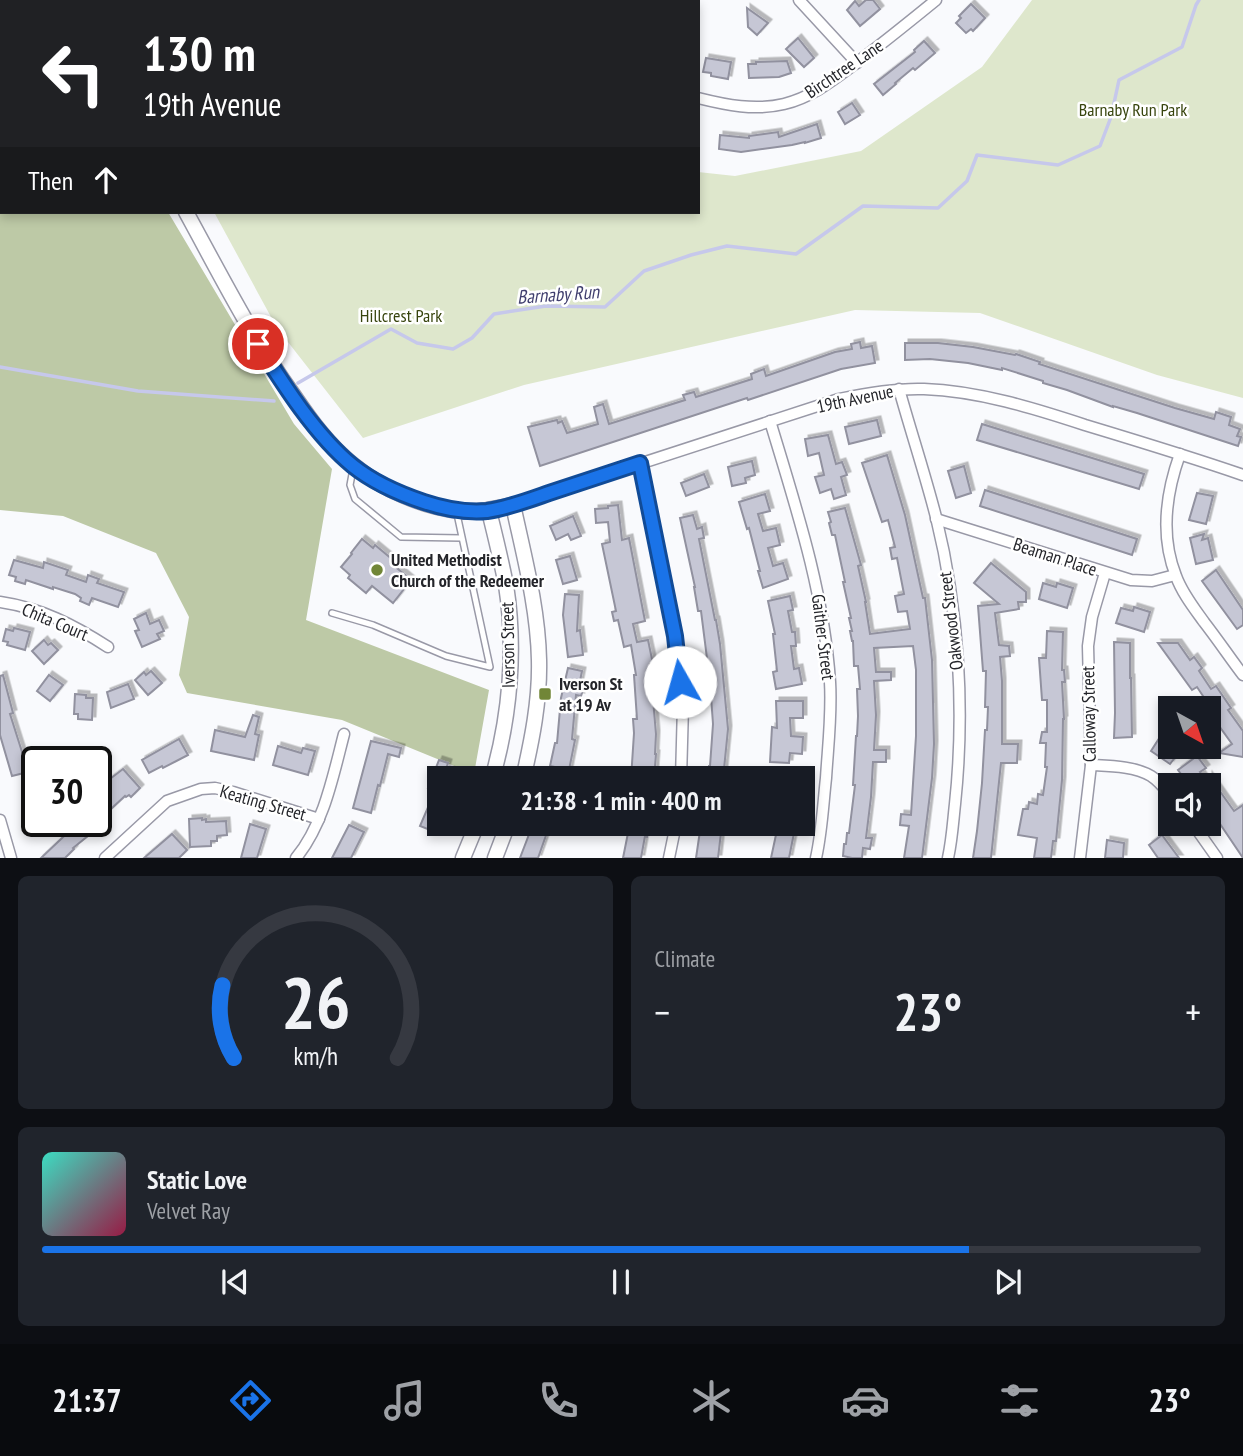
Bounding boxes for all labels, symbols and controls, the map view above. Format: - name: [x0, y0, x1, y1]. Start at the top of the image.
- text: 130 m: [143, 21, 256, 85]
- icon: left: [28, 28, 119, 119]
- street label: Birchtree Lane: [800, 34, 887, 103]
- text: 19th Avenue: [143, 83, 282, 125]
- park label: Barnaby Run Park: [1079, 98, 1187, 121]
- icon: ahead: [87, 161, 125, 199]
- text: Then: [28, 164, 73, 197]
- water label: Barnaby Run: [516, 279, 601, 309]
- park label: Hillcrest Park: [360, 304, 442, 327]
- pin: [228, 314, 288, 374]
- icon: arrive: [239, 325, 277, 363]
- street label: 19th Avenue: [814, 379, 895, 418]
- street label: Beaman Place: [1010, 532, 1100, 581]
- place label: United Methodist Church of the Redeemer: [391, 548, 545, 592]
- marker: United Methodist Church of the Redeemer: [369, 562, 385, 578]
- street label: Oakwood Street: [933, 571, 968, 672]
- street label: Gaither Street: [807, 593, 840, 681]
- street label: Chita Court: [19, 597, 92, 646]
- street label: Iverson Street: [495, 602, 520, 688]
- position arrow: [643, 645, 717, 719]
- street label: Calloway Street: [1076, 666, 1101, 762]
- place label: Iverson St at 19 Av: [559, 672, 623, 716]
- marker: Iverson St at 19 Av: [537, 686, 553, 702]
- north arrow: [1158, 696, 1222, 760]
- map controls: [1158, 696, 1221, 836]
- speed limit sign: 30: [21, 746, 112, 837]
- button: sound: [1158, 773, 1221, 836]
- street label: Keating Street: [217, 779, 309, 826]
- text: 21:38 · 1 min · 400 m: [521, 784, 721, 817]
- text: Climate: [655, 944, 715, 973]
- text: 26: [280, 955, 350, 1049]
- text: 23°: [893, 978, 962, 1045]
- text: −: [655, 987, 670, 1036]
- text: +: [1185, 987, 1201, 1036]
- text: km/h: [293, 1040, 337, 1072]
- text: Static Love: [147, 1163, 247, 1196]
- text: Velvet Ray: [147, 1196, 230, 1225]
- icon: previous: [216, 1263, 254, 1301]
- icon: pause: [602, 1263, 640, 1301]
- icon: next: [989, 1263, 1027, 1301]
- icon: directions: [226, 1376, 275, 1425]
- icon: music: [380, 1376, 429, 1425]
- icon: phone: [534, 1376, 583, 1425]
- icon: climate: [687, 1376, 736, 1425]
- icon: car: [841, 1376, 890, 1425]
- icon: filters: [995, 1376, 1044, 1425]
- text: 21:37: [52, 1379, 122, 1421]
- text: 23°: [1148, 1379, 1191, 1421]

